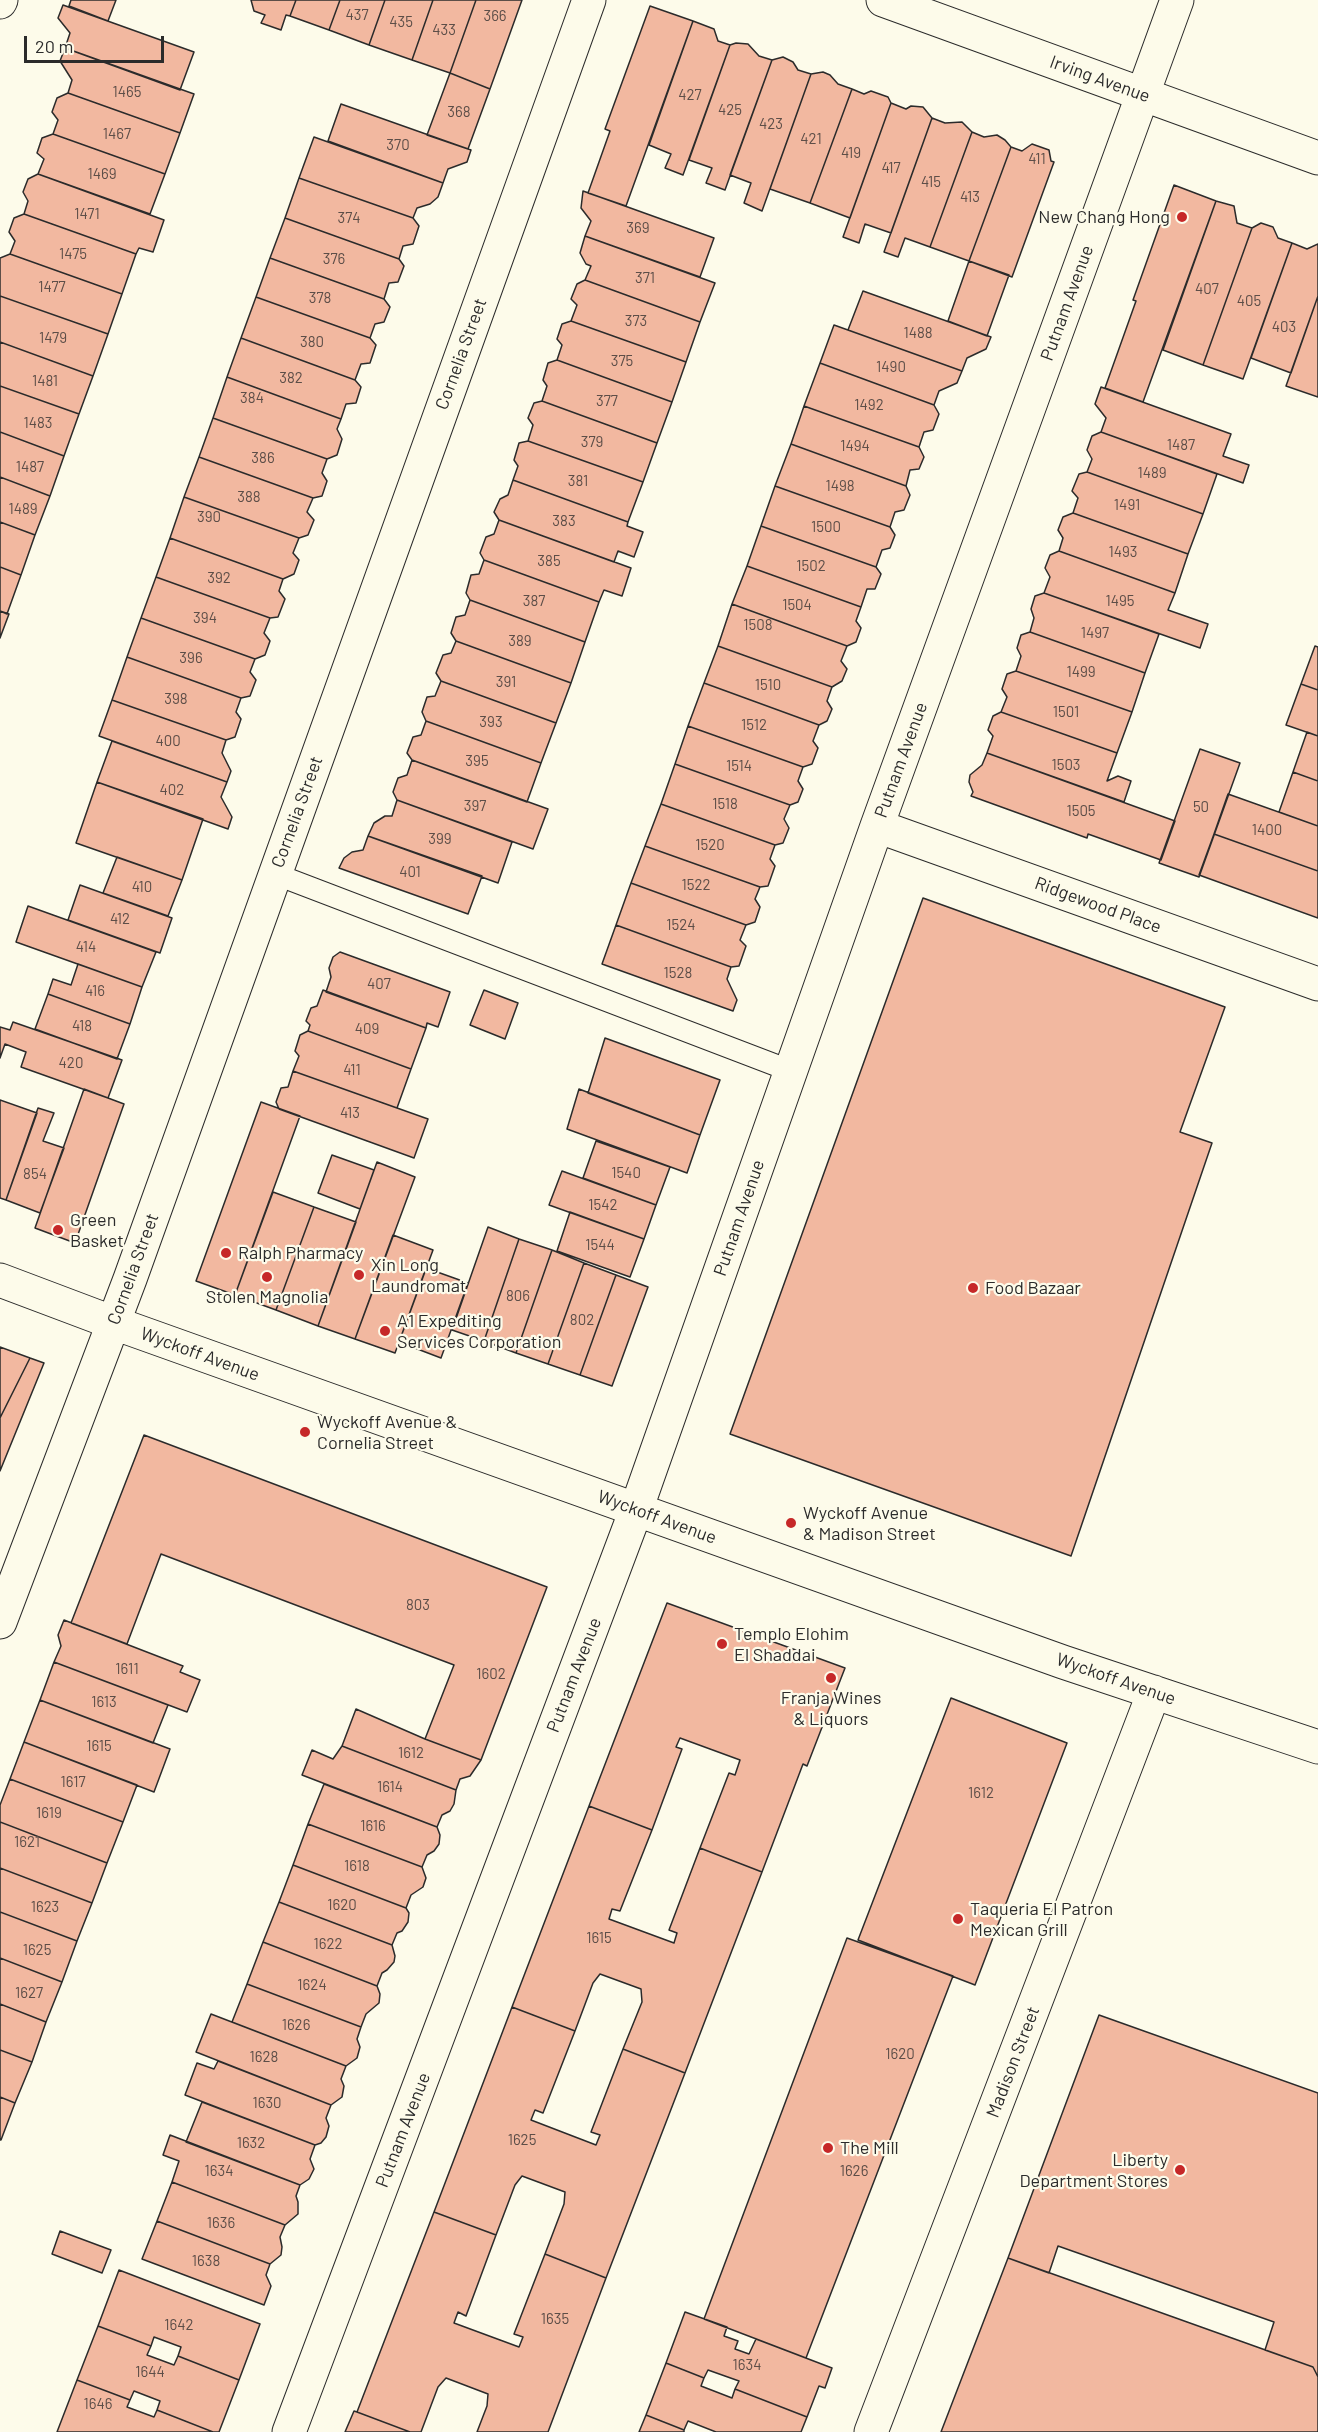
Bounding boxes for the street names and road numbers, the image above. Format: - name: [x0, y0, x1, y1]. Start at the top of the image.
- street label: Irving Avenue: [1047, 51, 1153, 107]
- street label: Putnam Avenue: [1036, 242, 1098, 364]
- street label: Cornelia Street: [431, 295, 491, 413]
- street label: Putnam Avenue: [870, 699, 932, 821]
- street label: Cornelia Street: [267, 753, 327, 871]
- street label: Ridgewood Place: [1032, 872, 1164, 938]
- street label: Putnam Avenue: [709, 1157, 769, 1279]
- street label: Cornelia Street: [103, 1210, 163, 1328]
- street label: Wyckoff Avenue: [138, 1322, 262, 1386]
- street label: Wyckoff Avenue: [595, 1485, 719, 1549]
- street label: Putnam Avenue: [542, 1614, 606, 1736]
- street label: Wyckoff Avenue: [1053, 1648, 1179, 1710]
- street label: Madison Street: [982, 2003, 1044, 2121]
- street label: Putnam Avenue: [371, 2069, 435, 2191]

